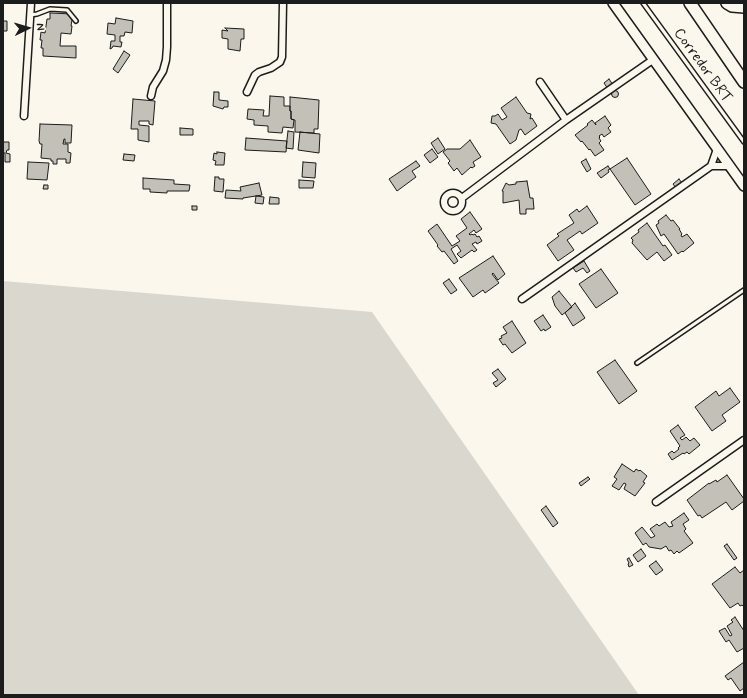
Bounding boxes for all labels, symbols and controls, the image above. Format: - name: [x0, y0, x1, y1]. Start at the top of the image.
- north arrow: [8, 8, 48, 48]
- text: N: [33, 23, 47, 31]
- street label: Corredor BRT: [669, 25, 735, 107]

